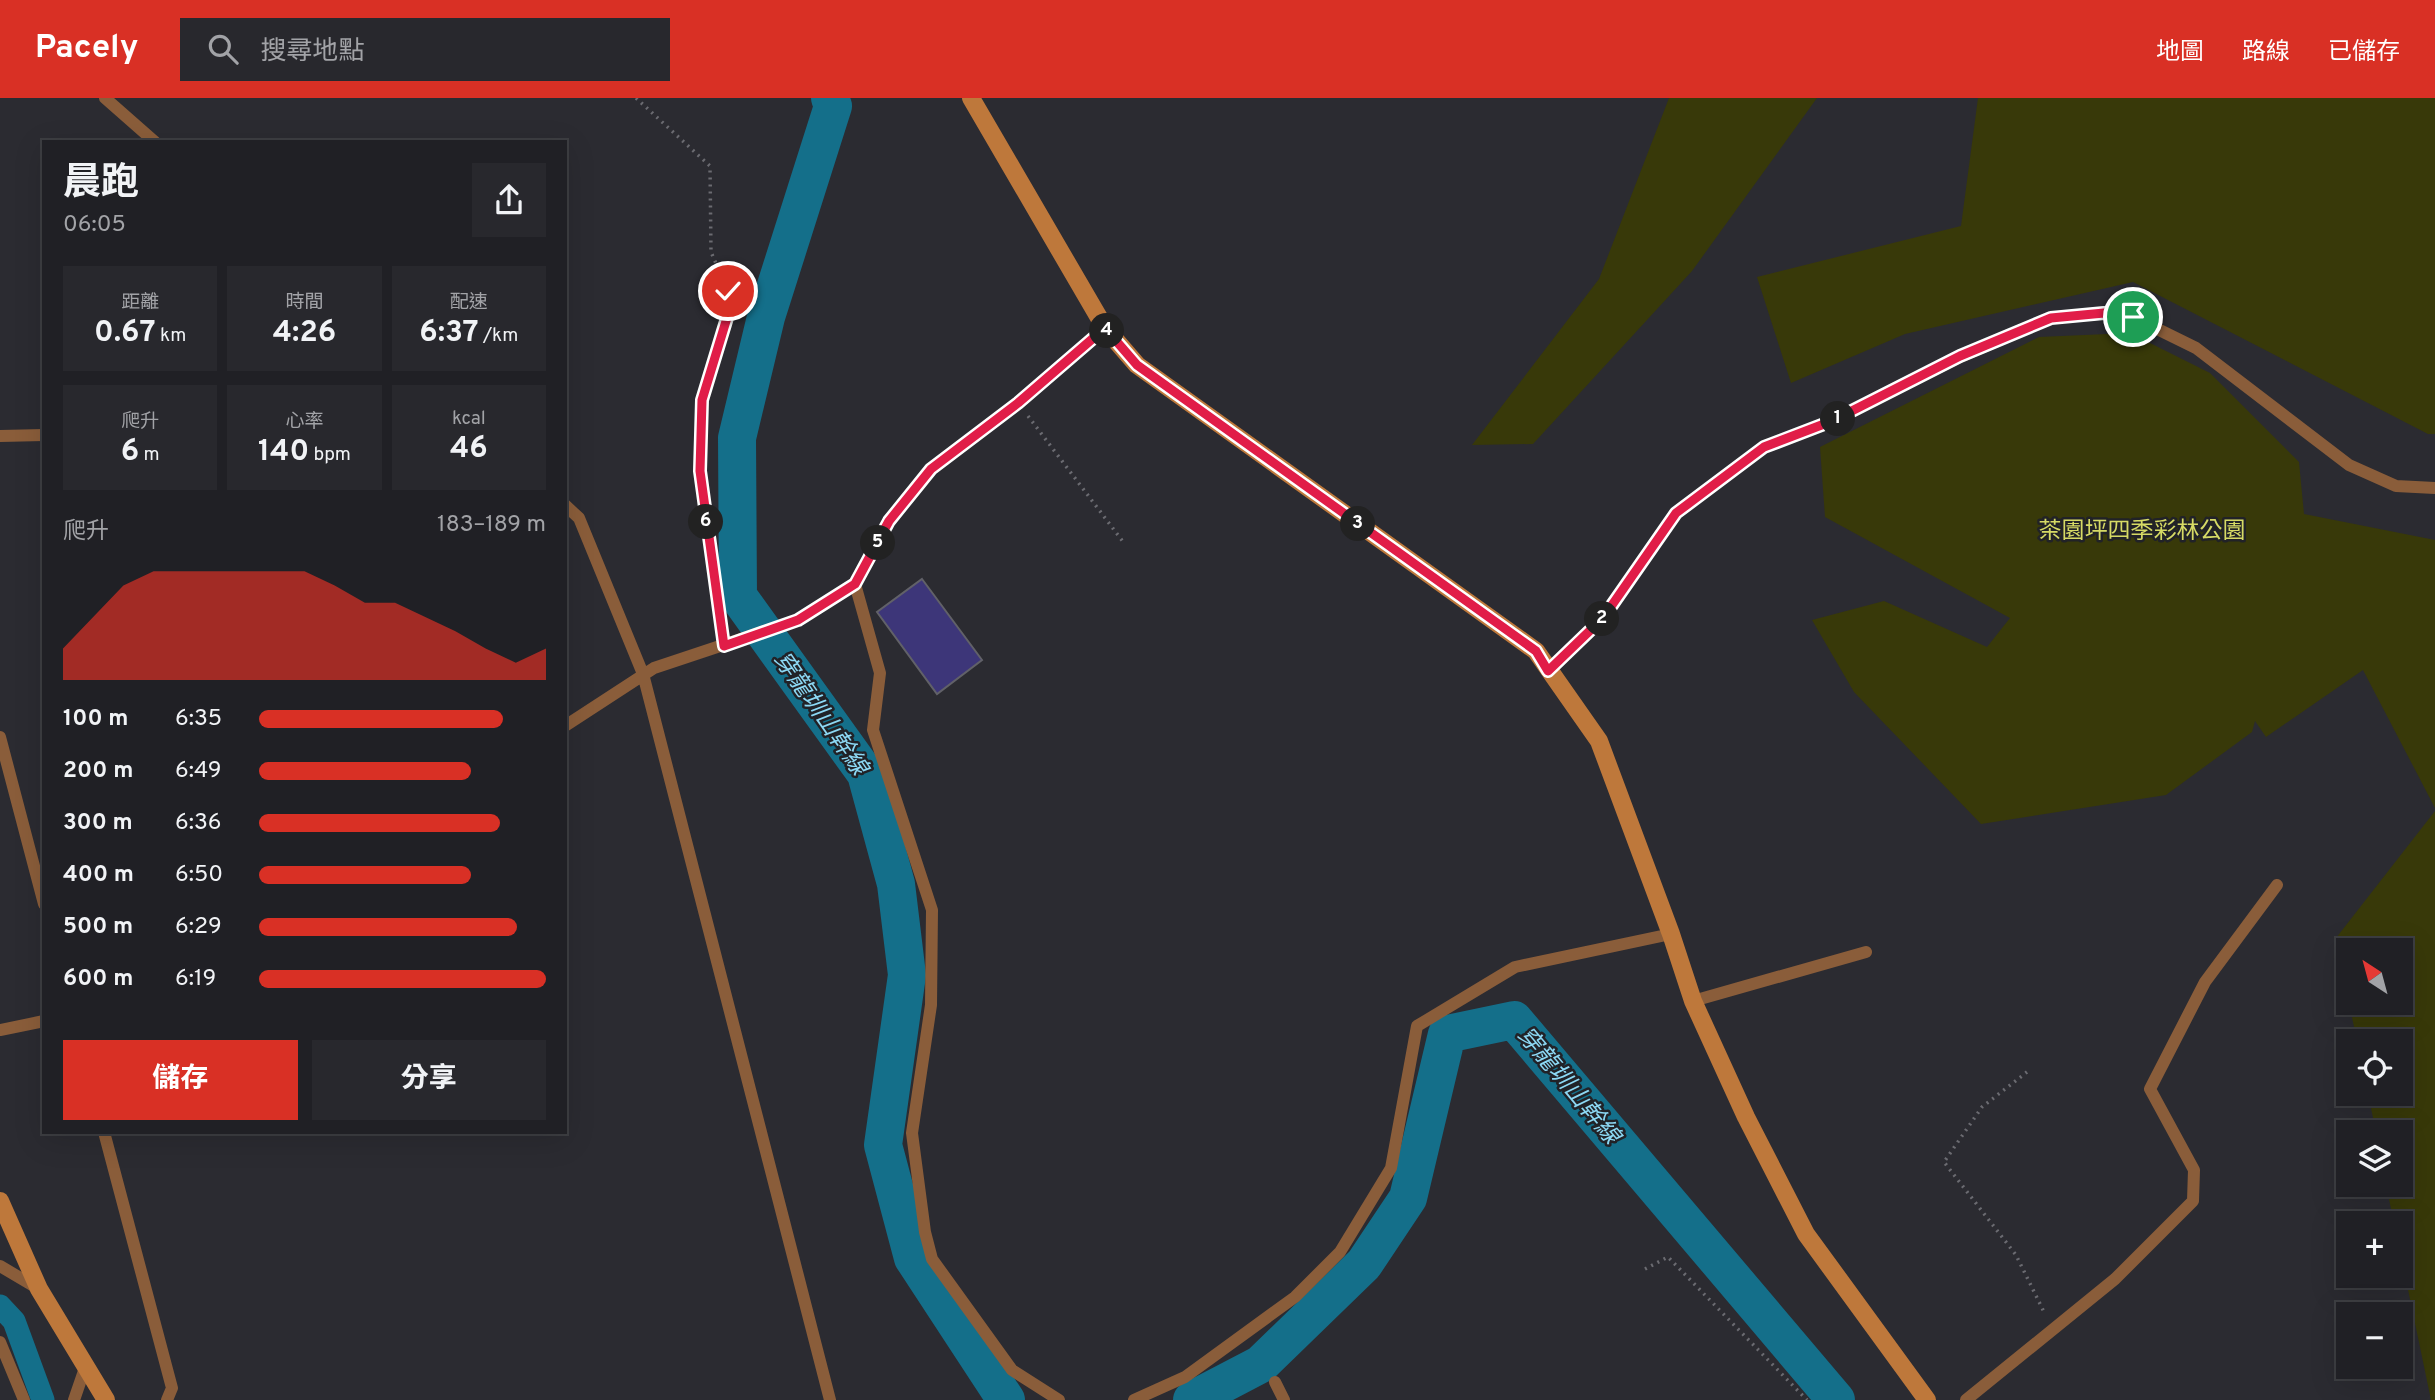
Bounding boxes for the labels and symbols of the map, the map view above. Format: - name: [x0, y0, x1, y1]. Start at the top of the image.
- pin: [698, 261, 758, 321]
- pin: [2103, 287, 2163, 347]
- pin: 4: [1090, 314, 1124, 348]
- pin: 1: [1820, 402, 1856, 436]
- pin: 6: [688, 504, 724, 540]
- pin: 3: [1340, 506, 1376, 542]
- park label: 茶園坪四季彩林公園: [2039, 518, 2246, 547]
- pin: 5: [860, 526, 896, 560]
- pin: 2: [1584, 602, 1620, 636]
- water label: 穿龍圳山幹線: [766, 647, 875, 784]
- north arrow: [2336, 938, 2413, 1015]
- water label: 穿龍圳山幹線: [1510, 1021, 1627, 1153]

